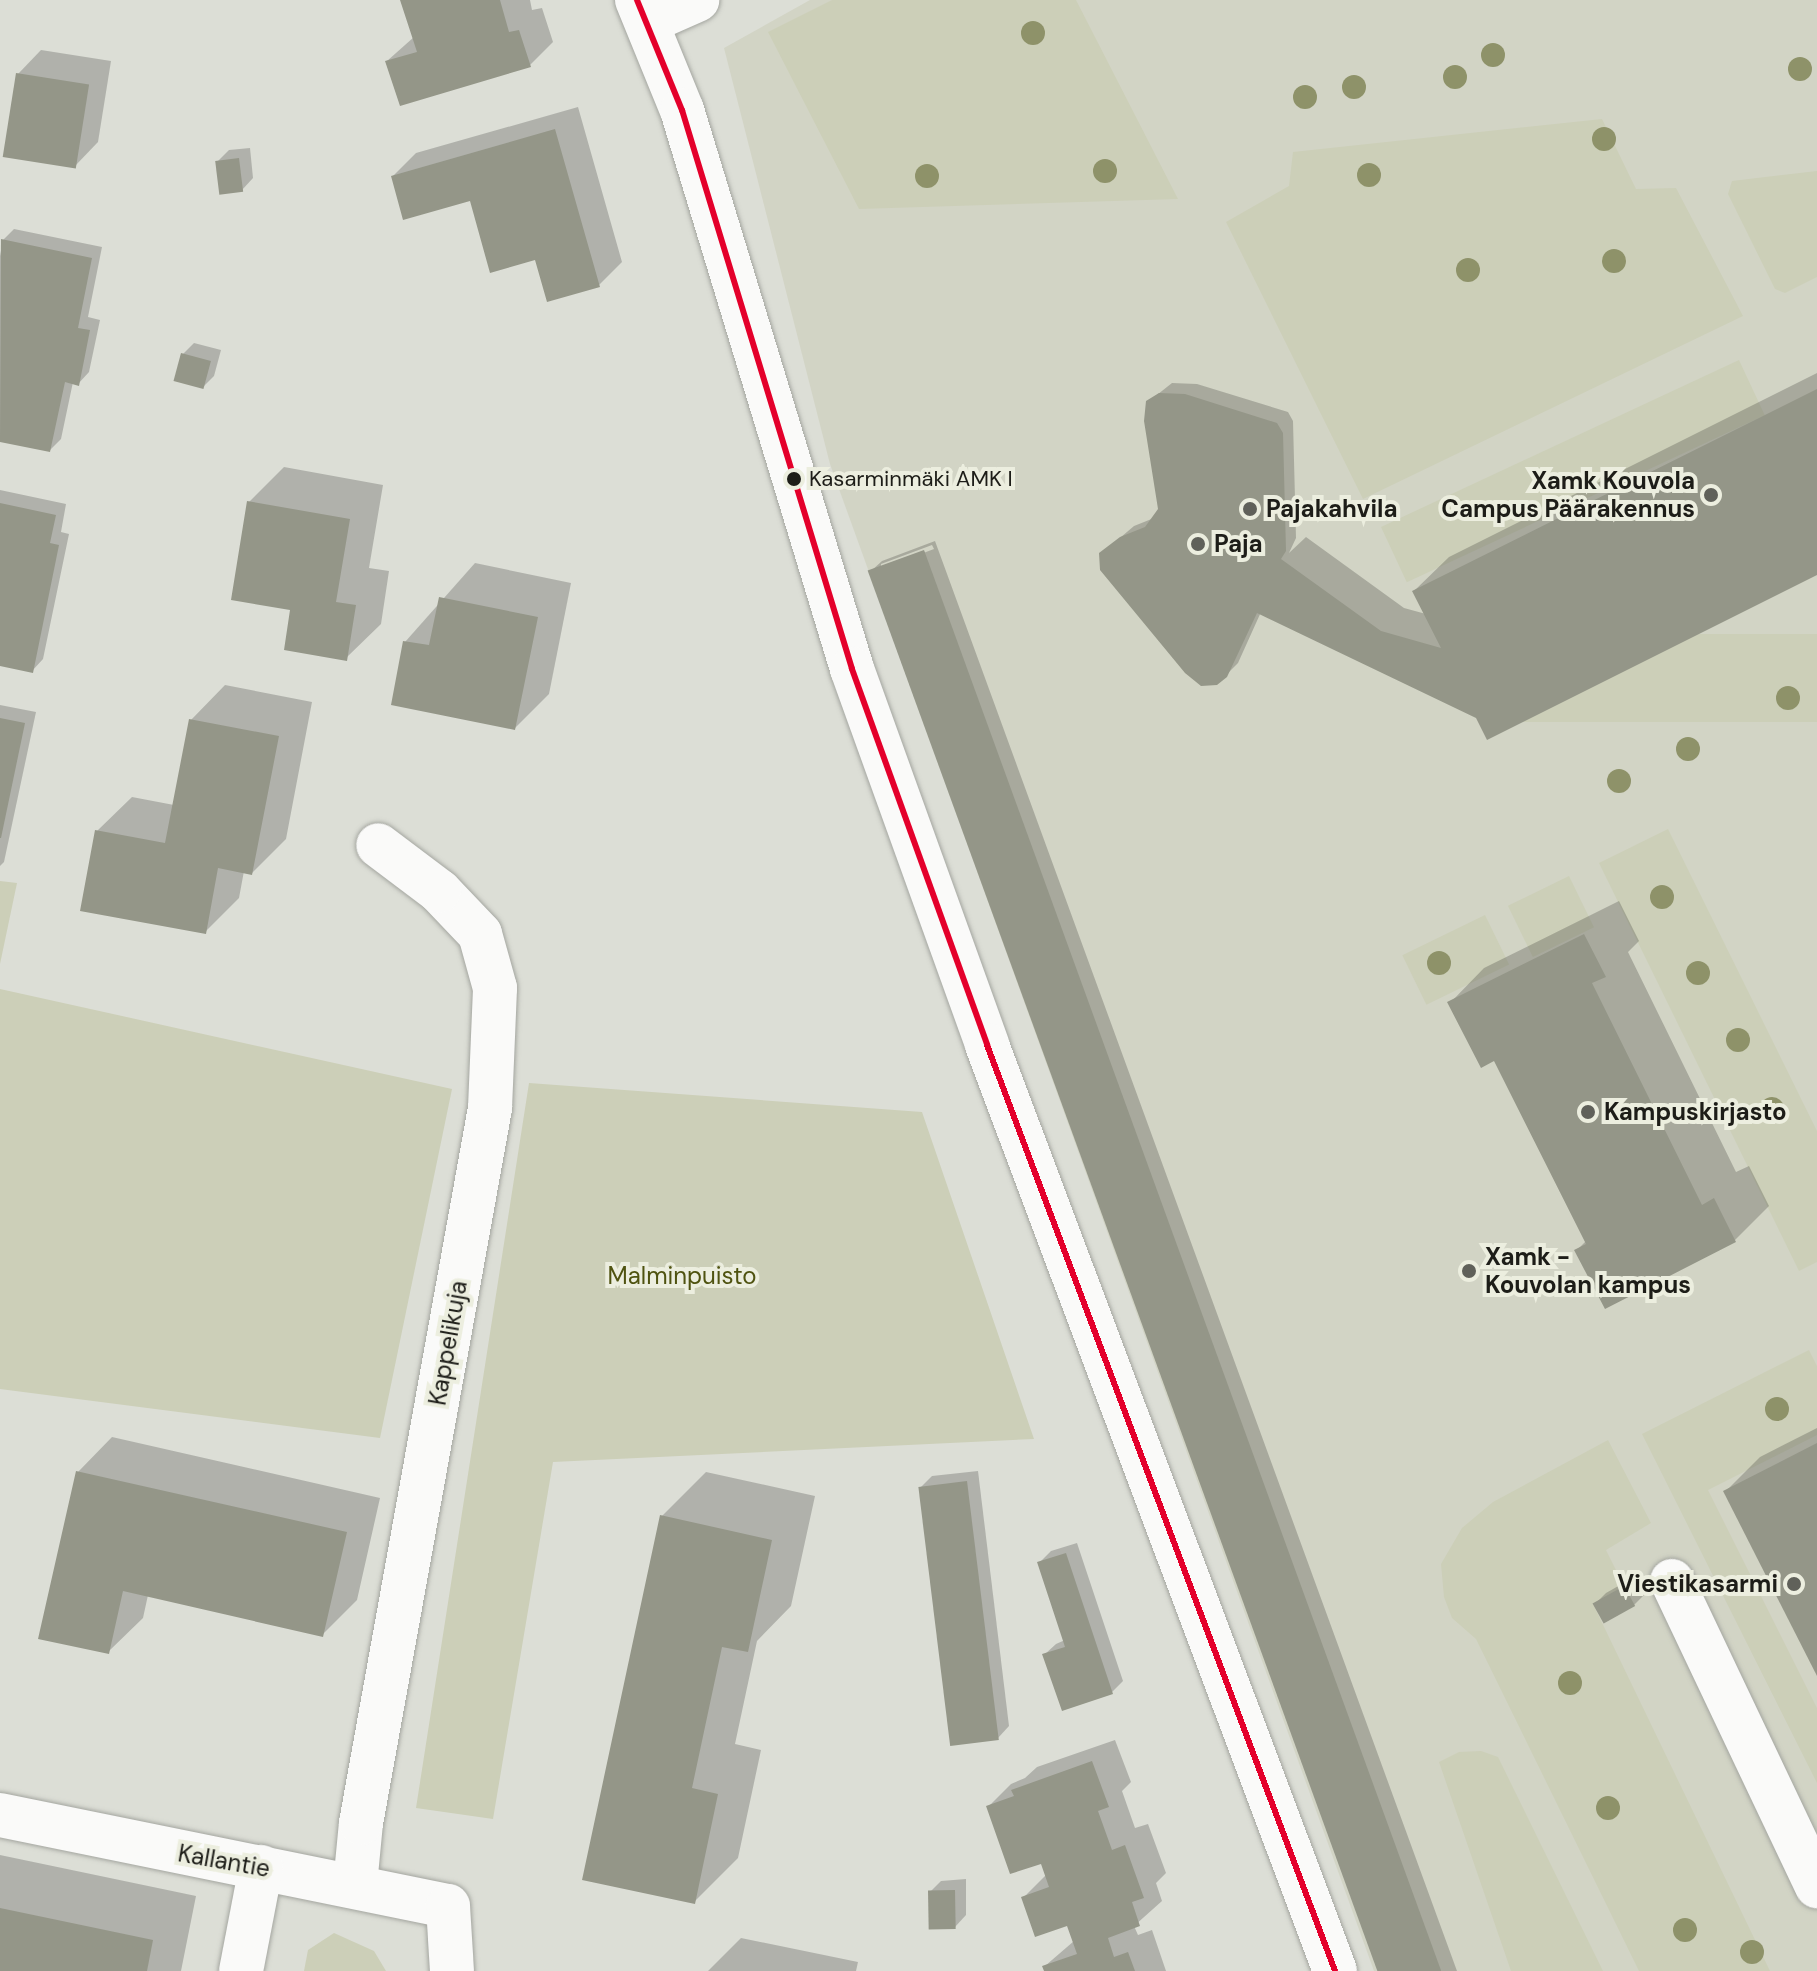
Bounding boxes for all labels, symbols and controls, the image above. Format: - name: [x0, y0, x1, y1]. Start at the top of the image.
- place label: Kasarminmäki AMK I: [809, 466, 1013, 492]
- place label: Xamk Kouvola Campus Päärakennus: [1441, 467, 1695, 523]
- marker: Kasarminmäki AMK I: [786, 471, 802, 487]
- marker: Xamk Kouvola Campus Päärakennus: [1702, 486, 1720, 504]
- place label: Pajakahvila: [1266, 495, 1397, 523]
- marker: Pajakahvila: [1241, 500, 1259, 518]
- place label: Paja: [1214, 530, 1263, 558]
- marker: Paja: [1189, 535, 1207, 553]
- place label: Kampuskirjasto: [1604, 1098, 1787, 1126]
- marker: Kampuskirjasto: [1579, 1103, 1597, 1121]
- place label: Xamk - Kouvolan kampus: [1485, 1243, 1691, 1299]
- park label: Malminpuisto: [608, 1262, 756, 1290]
- marker: Xamk - Kouvolan kampus: [1460, 1262, 1478, 1280]
- street label: Kappelikuja: [423, 1278, 473, 1408]
- place label: Viestikasarmi: [1617, 1570, 1778, 1598]
- marker: Viestikasarmi: [1785, 1575, 1803, 1593]
- street label: Kallantie: [176, 1839, 272, 1883]

